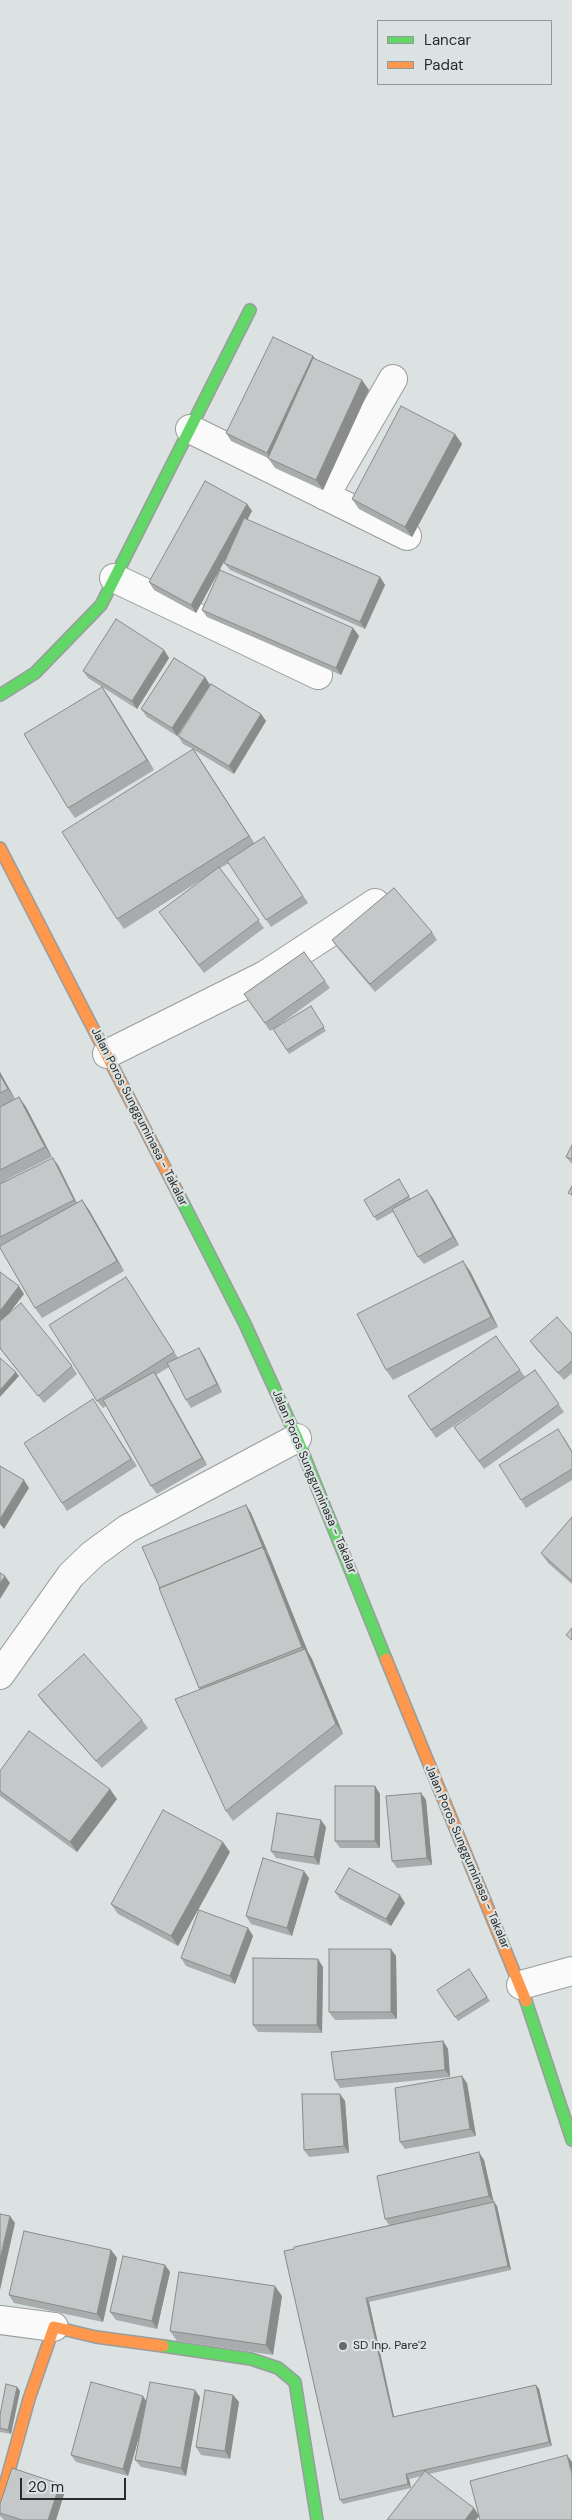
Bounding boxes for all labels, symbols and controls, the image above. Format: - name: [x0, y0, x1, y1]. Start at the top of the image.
- legend: [377, 20, 552, 85]
- text: Lancar: [424, 30, 471, 50]
- text: Padat: [424, 55, 464, 75]
- street label: Jalan Poros Sungguminasa - Takalar: [88, 1026, 190, 1208]
- street label: Jalan Poros Sungguminasa - Takalar: [269, 1388, 359, 1576]
- street label: Jalan Poros Sungguminasa - Takalar: [422, 1763, 512, 1951]
- place label: SD Inp. Pare'2: [353, 2339, 427, 2353]
- marker: SD Inp. Pare'2: [337, 2340, 349, 2352]
- scale bar: [22, 2468, 129, 2500]
- text: 20 m: [28, 2477, 64, 2497]

